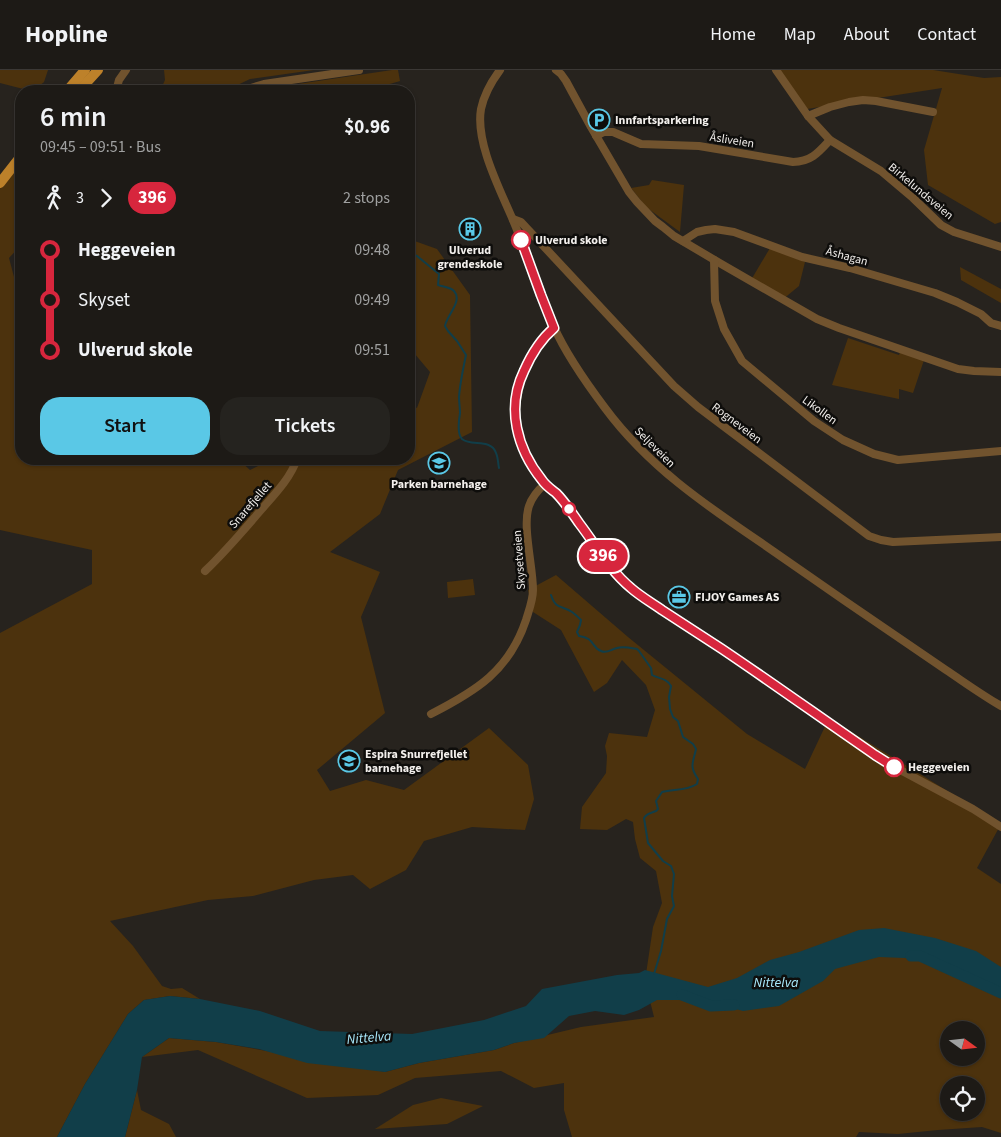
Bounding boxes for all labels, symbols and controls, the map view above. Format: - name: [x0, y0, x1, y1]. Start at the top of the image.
- text: Hopline: [25, 17, 108, 52]
- text: Home: [710, 22, 756, 47]
- text: Map: [784, 22, 816, 47]
- text: About: [844, 22, 889, 47]
- text: Contact: [917, 22, 976, 47]
- text: 6 min: [40, 97, 107, 137]
- parking icon: Innfartsparkering: [587, 108, 611, 132]
- place label: Innfartsparkering: [615, 112, 709, 129]
- text: $0.96: [344, 114, 390, 141]
- street label: Åsliveien: [708, 129, 755, 152]
- text: 09:45 – 09:51 · Bus: [40, 136, 161, 158]
- street label: Birkelundsveien: [884, 159, 957, 224]
- icon: walk: [40, 184, 68, 212]
- icon: forward: [92, 184, 120, 212]
- text: 396: [138, 185, 166, 210]
- text: 3: [76, 187, 84, 209]
- text: 2 stops: [343, 187, 390, 209]
- building icon: Ulverud grendeskole: [458, 217, 482, 241]
- marker: Ulverud skole: [511, 230, 531, 250]
- place label: Ulverud skole: [535, 232, 608, 249]
- text: Heggeveien: [78, 237, 176, 264]
- text: 09:48: [354, 239, 390, 261]
- place label: Ulverud grendeskole: [437, 242, 503, 273]
- street label: Åshagan: [824, 243, 870, 270]
- text: Skyset: [78, 287, 130, 314]
- text: 09:49: [354, 289, 390, 311]
- text: Ulverud skole: [78, 337, 193, 364]
- text: 09:51: [354, 339, 390, 361]
- street label: Likollen: [799, 392, 841, 429]
- button: Start: [40, 397, 210, 455]
- button: Tickets: [220, 397, 390, 455]
- street label: Rogneveien: [708, 399, 765, 448]
- street label: Seljeveien: [630, 423, 679, 472]
- school or university icon: Parken barnehage: [427, 451, 451, 475]
- place label: Parken barnehage: [391, 476, 487, 493]
- street label: Snarefjellet: [225, 478, 276, 533]
- unlabelled marker: [562, 502, 576, 516]
- street label: Skysetveien: [509, 530, 530, 590]
- line badge: 396: [574, 540, 632, 572]
- text: 396: [589, 543, 617, 568]
- office icon: FIJOY Games AS: [667, 585, 691, 609]
- place label: FIJOY Games AS: [695, 589, 780, 606]
- place label: Espira Snurrefjellet barnehage: [365, 746, 468, 777]
- school or university icon: Espira Snurrefjellet barnehage: [337, 749, 361, 773]
- marker: Heggeveien: [884, 757, 904, 777]
- place label: Heggeveien: [908, 759, 970, 776]
- water label: Nittelva: [754, 973, 799, 993]
- north arrow: [940, 1021, 985, 1066]
- map controls: [940, 1021, 985, 1121]
- water label: Nittelva: [346, 1026, 393, 1050]
- button: locate: [940, 1076, 985, 1121]

